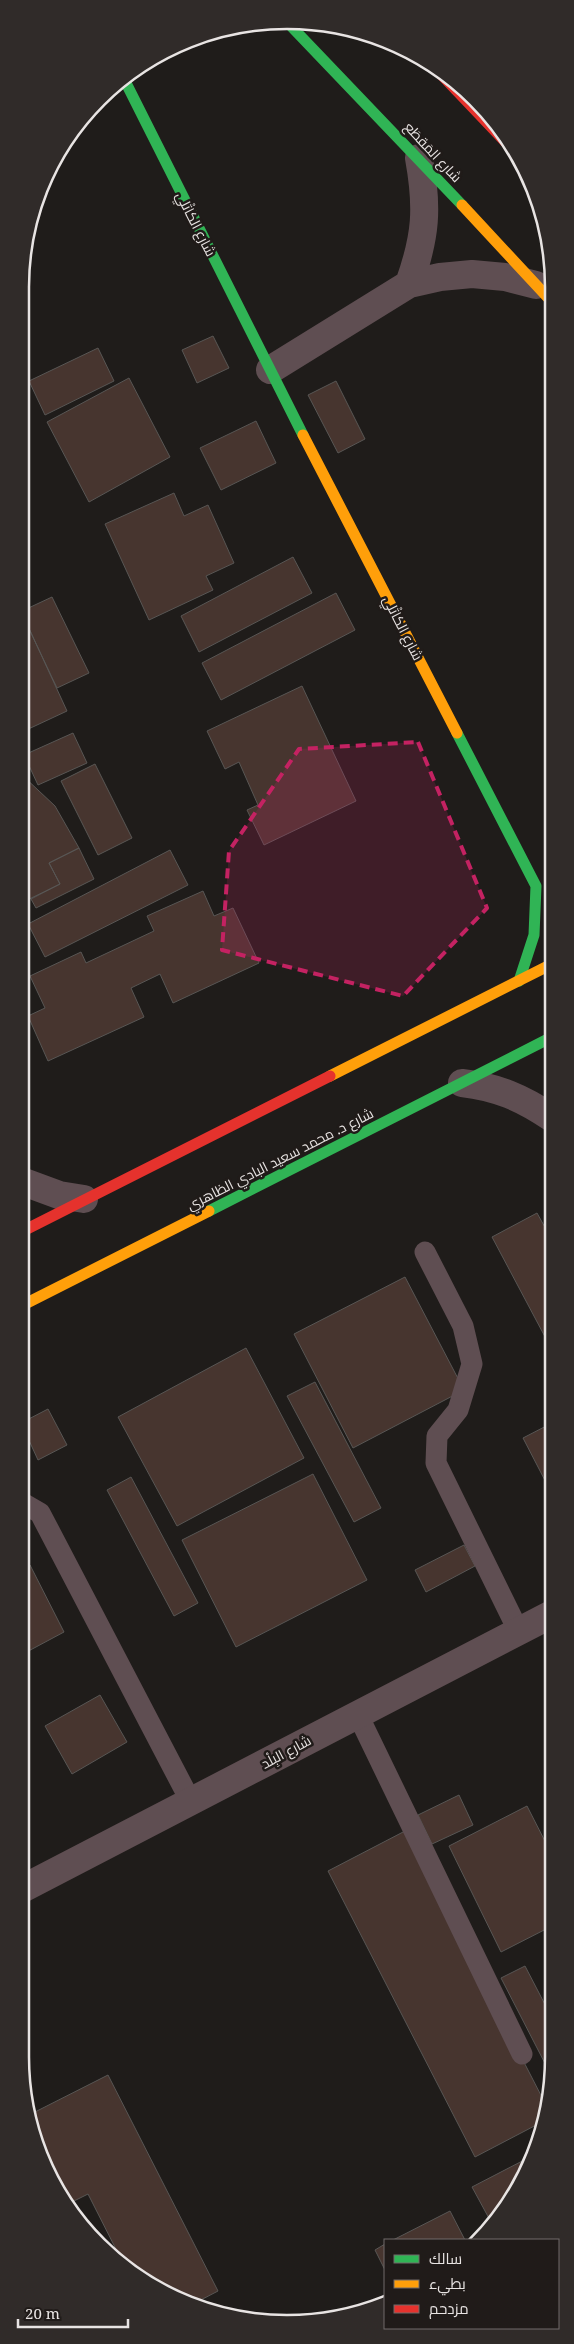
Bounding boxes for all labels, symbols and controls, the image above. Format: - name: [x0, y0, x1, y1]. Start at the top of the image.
- street label: شارع المَقطَع: [400, 117, 466, 186]
- street label: شارع الكاتْلي: [169, 188, 221, 261]
- street label: شارع الكاتْلي: [376, 592, 428, 665]
- street label: شارع د. محمد سعيد البادي الظاهري: [183, 1103, 378, 1217]
- street label: شارع البِلْد: [257, 1730, 314, 1773]
- legend: [384, 2239, 559, 2329]
- text: سالك: [429, 2248, 462, 2268]
- text: بطيء: [429, 2273, 466, 2296]
- scale bar: [18, 2296, 128, 2328]
- text: مزدحم: [429, 2298, 469, 2319]
- text: 20 m: [25, 2303, 60, 2323]

